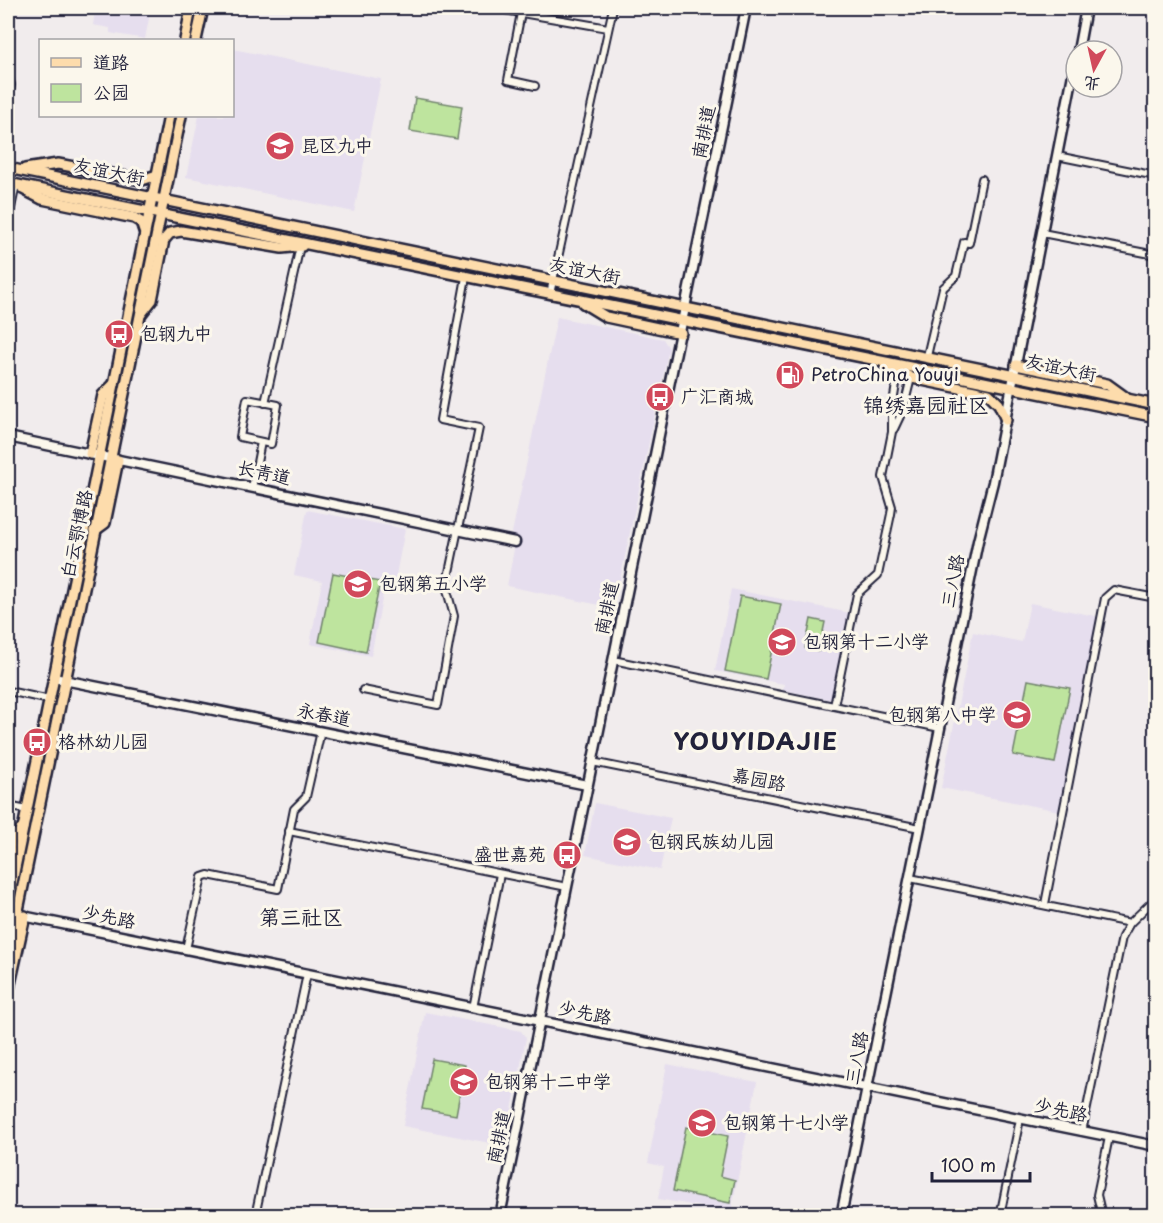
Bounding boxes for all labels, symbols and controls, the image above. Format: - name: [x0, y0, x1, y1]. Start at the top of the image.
- legend: [39, 39, 234, 117]
- north arrow: [1064, 39, 1124, 99]
- text: 道路: [93, 48, 129, 75]
- text: 北: [1082, 72, 1101, 98]
- text: 公园: [93, 78, 129, 105]
- street label: 南排道: [684, 103, 721, 161]
- school or university icon: 昆区九中: [264, 130, 296, 162]
- place label: 昆区九中: [301, 131, 373, 158]
- street label: 友谊大街: [71, 150, 147, 191]
- street label: 友谊大街: [547, 249, 623, 290]
- bus stop icon: 包钢九中: [103, 318, 135, 350]
- place label: 包钢九中: [140, 319, 212, 346]
- street label: 友谊大街: [1023, 346, 1099, 387]
- fuel station icon: PetroChina Youyi: [774, 359, 806, 391]
- place label: PetroChina Youyi: [811, 360, 959, 387]
- bus stop icon: 广汇商城: [644, 381, 676, 413]
- place label: 广汇商城: [681, 382, 753, 409]
- district label: 锦绣嘉园社区: [863, 388, 989, 420]
- street label: 长青道: [235, 453, 294, 490]
- street label: 白云鄂博路: [53, 487, 98, 581]
- street label: 三八路: [933, 552, 970, 610]
- school or university icon: 包钢第五小学: [342, 568, 374, 600]
- place label: 包钢第五小学: [379, 569, 487, 596]
- street label: 南排道: [587, 578, 624, 637]
- school or university icon: 包钢第十二小学: [766, 626, 798, 658]
- place label: 包钢第十二小学: [803, 627, 929, 654]
- street label: 永春道: [295, 695, 353, 732]
- school or university icon: 包钢第八中学: [1001, 699, 1033, 731]
- place label: 包钢第八中学: [888, 700, 996, 727]
- district label: YOUYIDAJIE: [674, 722, 838, 758]
- bus stop icon: 格林幼儿园: [21, 726, 53, 758]
- place label: 格林幼儿园: [58, 727, 148, 754]
- street label: 嘉园路: [730, 760, 788, 797]
- school or university icon: 包钢民族幼儿园: [611, 826, 643, 858]
- place label: 包钢民族幼儿园: [648, 827, 774, 854]
- bus stop icon: 盛世嘉苑: [551, 839, 583, 871]
- place label: 盛世嘉苑: [474, 840, 546, 867]
- street label: 少先路: [80, 897, 139, 934]
- district label: 第三社区: [259, 900, 343, 932]
- street label: 少先路: [556, 993, 615, 1030]
- street label: 三八路: [837, 1029, 874, 1087]
- school or university icon: 包钢第十二中学: [448, 1066, 480, 1098]
- place label: 包钢第十二中学: [485, 1067, 611, 1094]
- street label: 少先路: [1032, 1090, 1091, 1127]
- street label: 南排道: [479, 1107, 516, 1166]
- school or university icon: 包钢第十七小学: [686, 1107, 718, 1139]
- place label: 包钢第十七小学: [723, 1108, 849, 1135]
- scale bar: [932, 1145, 1030, 1183]
- text: 100 m: [941, 1151, 996, 1178]

